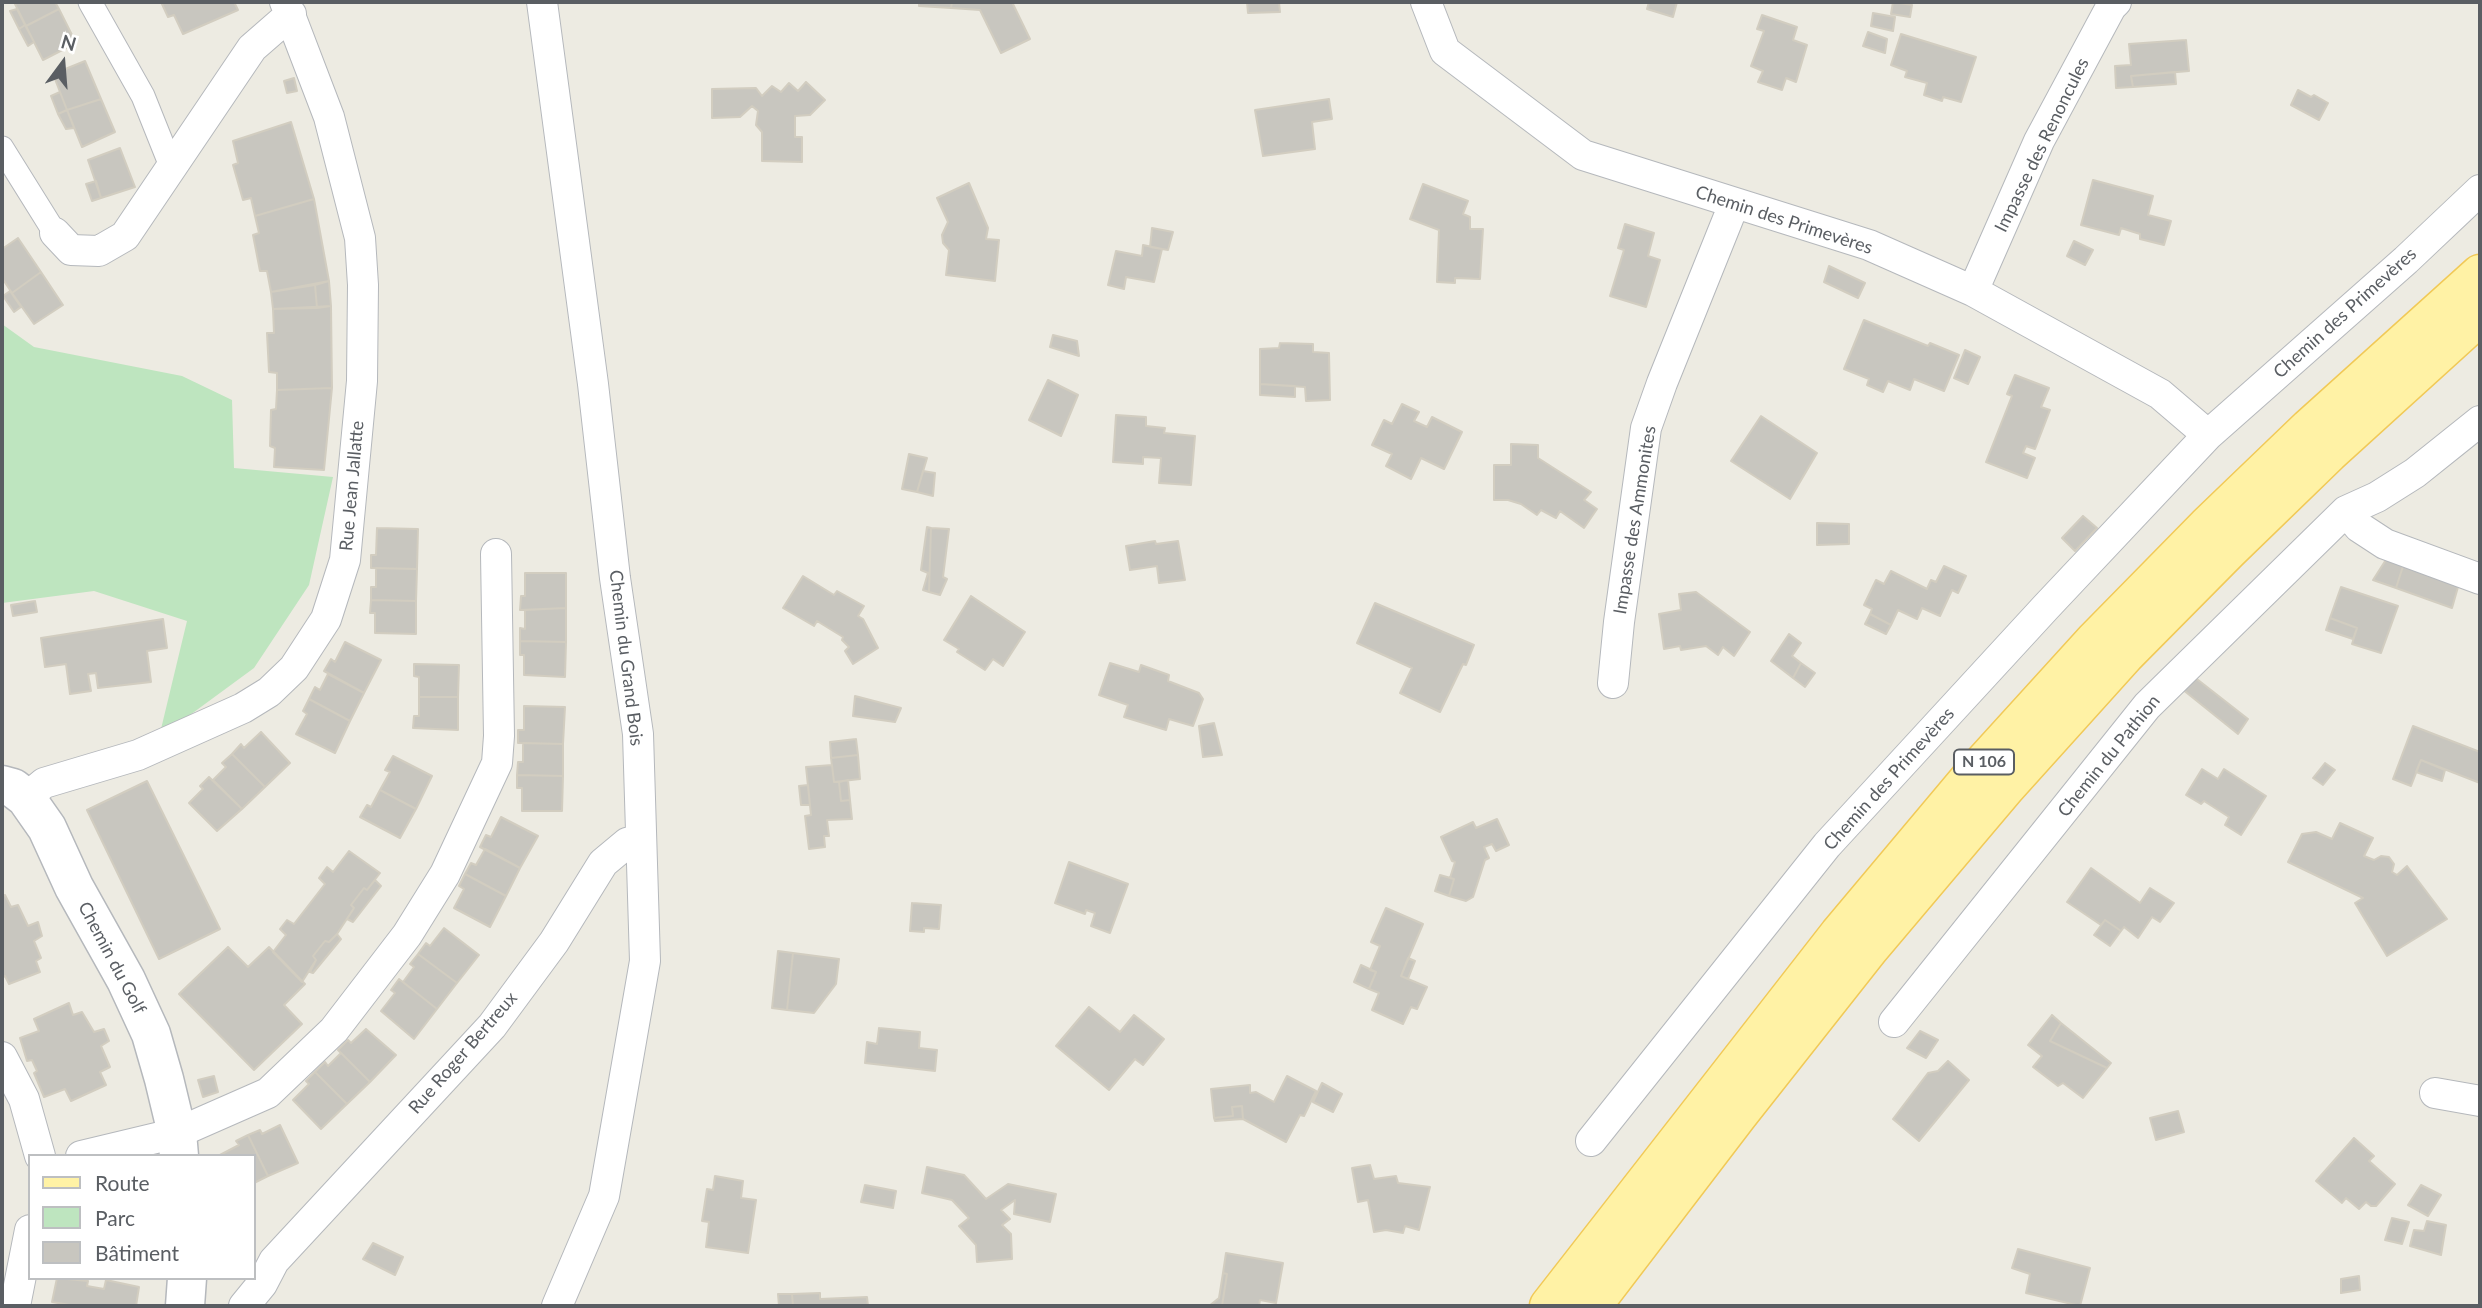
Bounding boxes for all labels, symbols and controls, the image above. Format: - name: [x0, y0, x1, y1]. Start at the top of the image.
- north arrow: [28, 28, 98, 98]
- text: N: [59, 29, 79, 55]
- street label: Impasse des Renoncules: [1990, 54, 2094, 236]
- street label: Chemin des Primevères: [1693, 181, 1875, 259]
- street label: Chemin des Primevères: [2269, 243, 2421, 383]
- street label: Rue Jean Jallatte: [336, 420, 368, 552]
- street label: Impasse des Ammonites: [1609, 424, 1661, 616]
- street label: Chemin du Grand Bois: [604, 569, 648, 747]
- street label: Chemin du Pathion: [2053, 691, 2165, 821]
- street label: Chemin des Primevères: [1819, 703, 1959, 855]
- road number: N 106: [1954, 750, 2014, 775]
- street label: Chemin du Golf: [73, 898, 151, 1018]
- street label: Rue Roger Bertreux: [404, 988, 522, 1118]
- legend: [28, 1154, 256, 1280]
- text: Route: [95, 1170, 150, 1195]
- text: Parc: [95, 1205, 135, 1230]
- text: Bâtiment: [95, 1240, 179, 1265]

